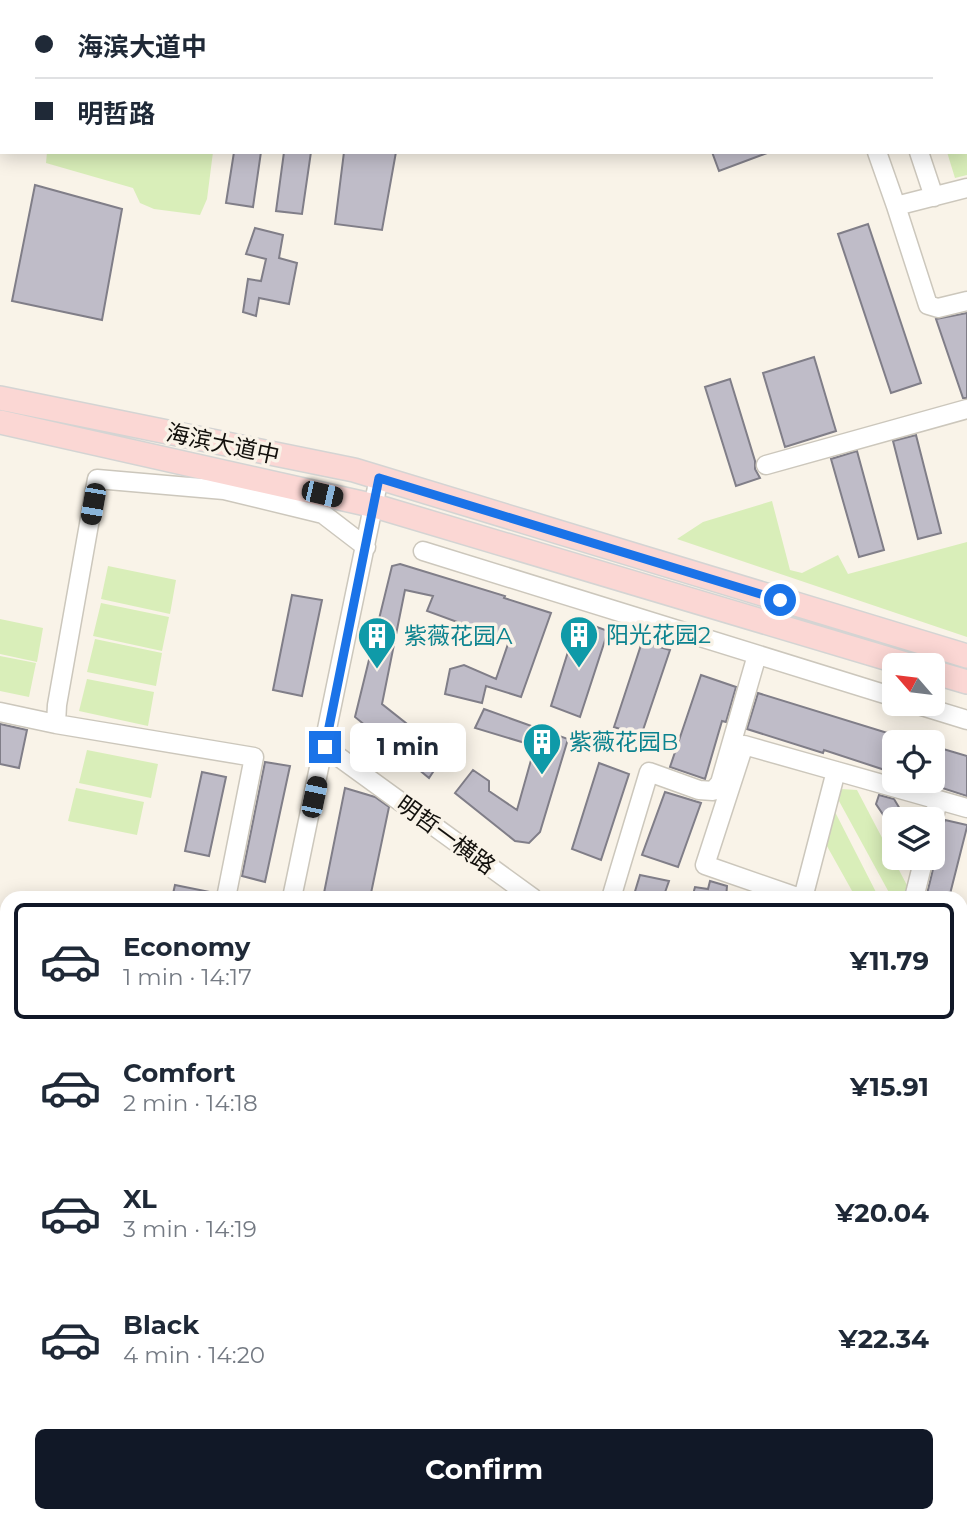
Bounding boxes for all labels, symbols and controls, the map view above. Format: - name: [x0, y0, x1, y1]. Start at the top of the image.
- text: 海滨大道中: [77, 31, 207, 63]
- text: 明哲路: [77, 98, 155, 130]
- street label: 海滨大道中: [164, 418, 282, 470]
- car: [300, 479, 345, 509]
- car: [80, 481, 107, 527]
- route start: [764, 584, 796, 616]
- building icon: 阳光花园2: [558, 614, 600, 669]
- building icon: 紫薇花园A: [356, 615, 398, 670]
- place label: 阳光花园2: [606, 621, 711, 649]
- place label: 紫薇花园A: [404, 622, 513, 650]
- north arrow: [882, 653, 945, 716]
- map controls: [882, 653, 945, 870]
- building icon: 紫薇花园B: [521, 721, 563, 776]
- callout: 1 min: [350, 722, 465, 772]
- place label: 紫薇花园B: [569, 728, 678, 756]
- button: locate: [882, 730, 945, 793]
- route end: [309, 731, 341, 763]
- text: 1 min: [377, 733, 439, 761]
- car: [300, 774, 329, 820]
- street label: 明哲一横路: [391, 790, 501, 880]
- button: layers: [882, 807, 945, 870]
- icon: car: [39, 930, 102, 993]
- text: Economy: [123, 931, 250, 963]
- text: ¥11.79: [850, 945, 929, 977]
- text: 1 min · 14:17: [123, 963, 252, 991]
- icon: car: [39, 1056, 102, 1119]
- text: Comfort: [123, 1057, 235, 1089]
- text: ¥15.91: [850, 1071, 929, 1103]
- text: 2 min · 14:18: [123, 1089, 258, 1117]
- icon: car: [39, 1182, 102, 1245]
- text: XL: [123, 1183, 157, 1215]
- text: ¥20.04: [835, 1197, 929, 1229]
- text: 3 min · 14:19: [123, 1215, 257, 1243]
- icon: car: [39, 1308, 102, 1371]
- text: Black: [123, 1309, 199, 1341]
- text: ¥22.34: [839, 1323, 929, 1355]
- text: 4 min · 14:20: [123, 1341, 265, 1369]
- button: Confirm: [35, 1429, 933, 1509]

